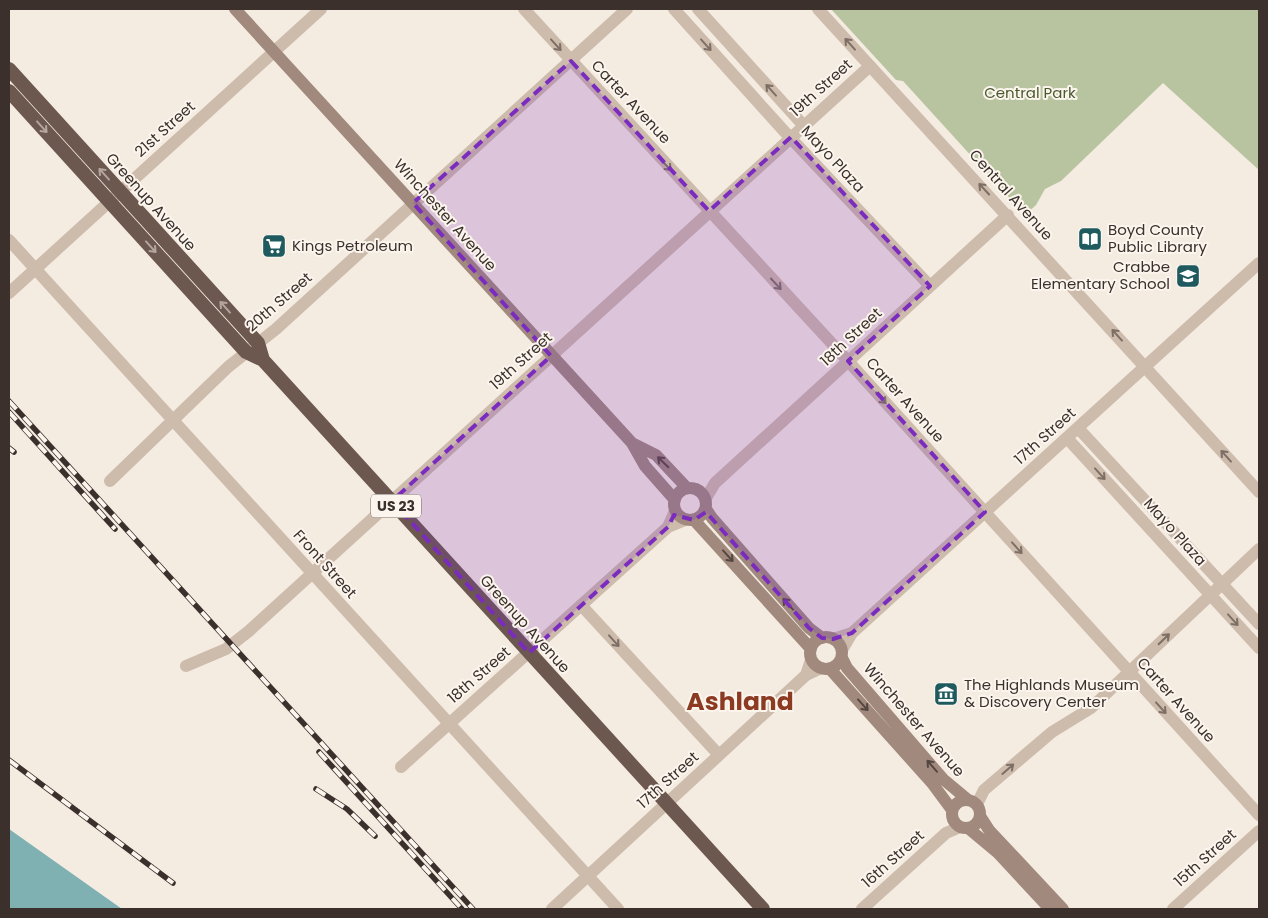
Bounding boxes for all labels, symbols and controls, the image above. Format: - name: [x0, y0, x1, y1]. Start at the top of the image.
- one-way arrow: [550, 38, 562, 51]
- one-way arrow: [700, 38, 712, 51]
- one-way arrow: [844, 38, 856, 51]
- street label: 19th Street: [785, 54, 856, 121]
- street label: Carter Avenue: [587, 55, 676, 148]
- park label: Central Park: [984, 82, 1076, 103]
- one-way arrow: [765, 83, 777, 96]
- street label: 21st Street: [130, 96, 199, 161]
- one-way arrow: [36, 121, 48, 134]
- street label: Mayo Plaza: [797, 121, 870, 197]
- street label: Central Avenue: [965, 145, 1058, 245]
- street label: Greenup Avenue: [102, 148, 201, 255]
- street label: Winchester Avenue: [389, 154, 502, 275]
- one-way arrow: [660, 158, 672, 171]
- one-way arrow: [98, 167, 110, 180]
- one-way arrow: [978, 183, 990, 196]
- place label: Boyd County Public Library: [1108, 219, 1208, 257]
- library icon: Boyd County Public Library: [1077, 226, 1103, 252]
- supermarket icon: Kings Petroleum: [261, 233, 287, 259]
- place label: Kings Petroleum: [292, 235, 413, 256]
- one-way arrow: [145, 241, 157, 254]
- place label: Crabbe Elementary School: [1031, 256, 1170, 294]
- school or university icon: Crabbe Elementary School: [1175, 263, 1201, 289]
- street label: 20th Street: [241, 267, 316, 336]
- one-way arrow: [770, 277, 782, 290]
- one-way arrow: [219, 300, 231, 313]
- street label: 18th Street: [815, 303, 886, 371]
- street label: 19th Street: [485, 327, 556, 394]
- one-way arrow: [1111, 329, 1123, 342]
- street label: Carter Avenue: [861, 353, 949, 447]
- one-way arrow: [875, 391, 886, 404]
- street label: 17th Street: [1009, 402, 1080, 469]
- one-way arrow: [1220, 449, 1232, 462]
- one-way arrow: [656, 456, 669, 468]
- one-way arrow: [1094, 467, 1106, 480]
- street label: Mayo Plaza: [1139, 493, 1211, 570]
- road number: US 23: [371, 494, 421, 518]
- street label: Front Street: [289, 525, 362, 603]
- one-way arrow: [1011, 542, 1023, 555]
- one-way arrow: [722, 549, 734, 562]
- street label: Greenup Avenue: [476, 570, 575, 677]
- one-way arrow: [782, 597, 794, 610]
- one-way arrow: [1227, 613, 1239, 626]
- one-way arrow: [1157, 633, 1170, 645]
- one-way arrow: [608, 634, 620, 647]
- street label: 18th Street: [443, 641, 515, 708]
- street label: Carter Avenue: [1132, 653, 1220, 747]
- street label: Winchester Avenue: [859, 658, 970, 781]
- place label: The Highlands Museum & Discovery Center: [964, 674, 1139, 712]
- museum icon: The Highlands Museum & Discovery Center: [933, 681, 959, 707]
- district label: Ashland: [686, 684, 794, 719]
- one-way arrow: [857, 698, 869, 711]
- one-way arrow: [1155, 701, 1167, 714]
- street label: 17th Street: [632, 746, 703, 813]
- one-way arrow: [926, 759, 937, 772]
- one-way arrow: [1002, 763, 1015, 774]
- street label: 15th Street: [1169, 824, 1240, 891]
- street label: 16th Street: [857, 825, 928, 892]

